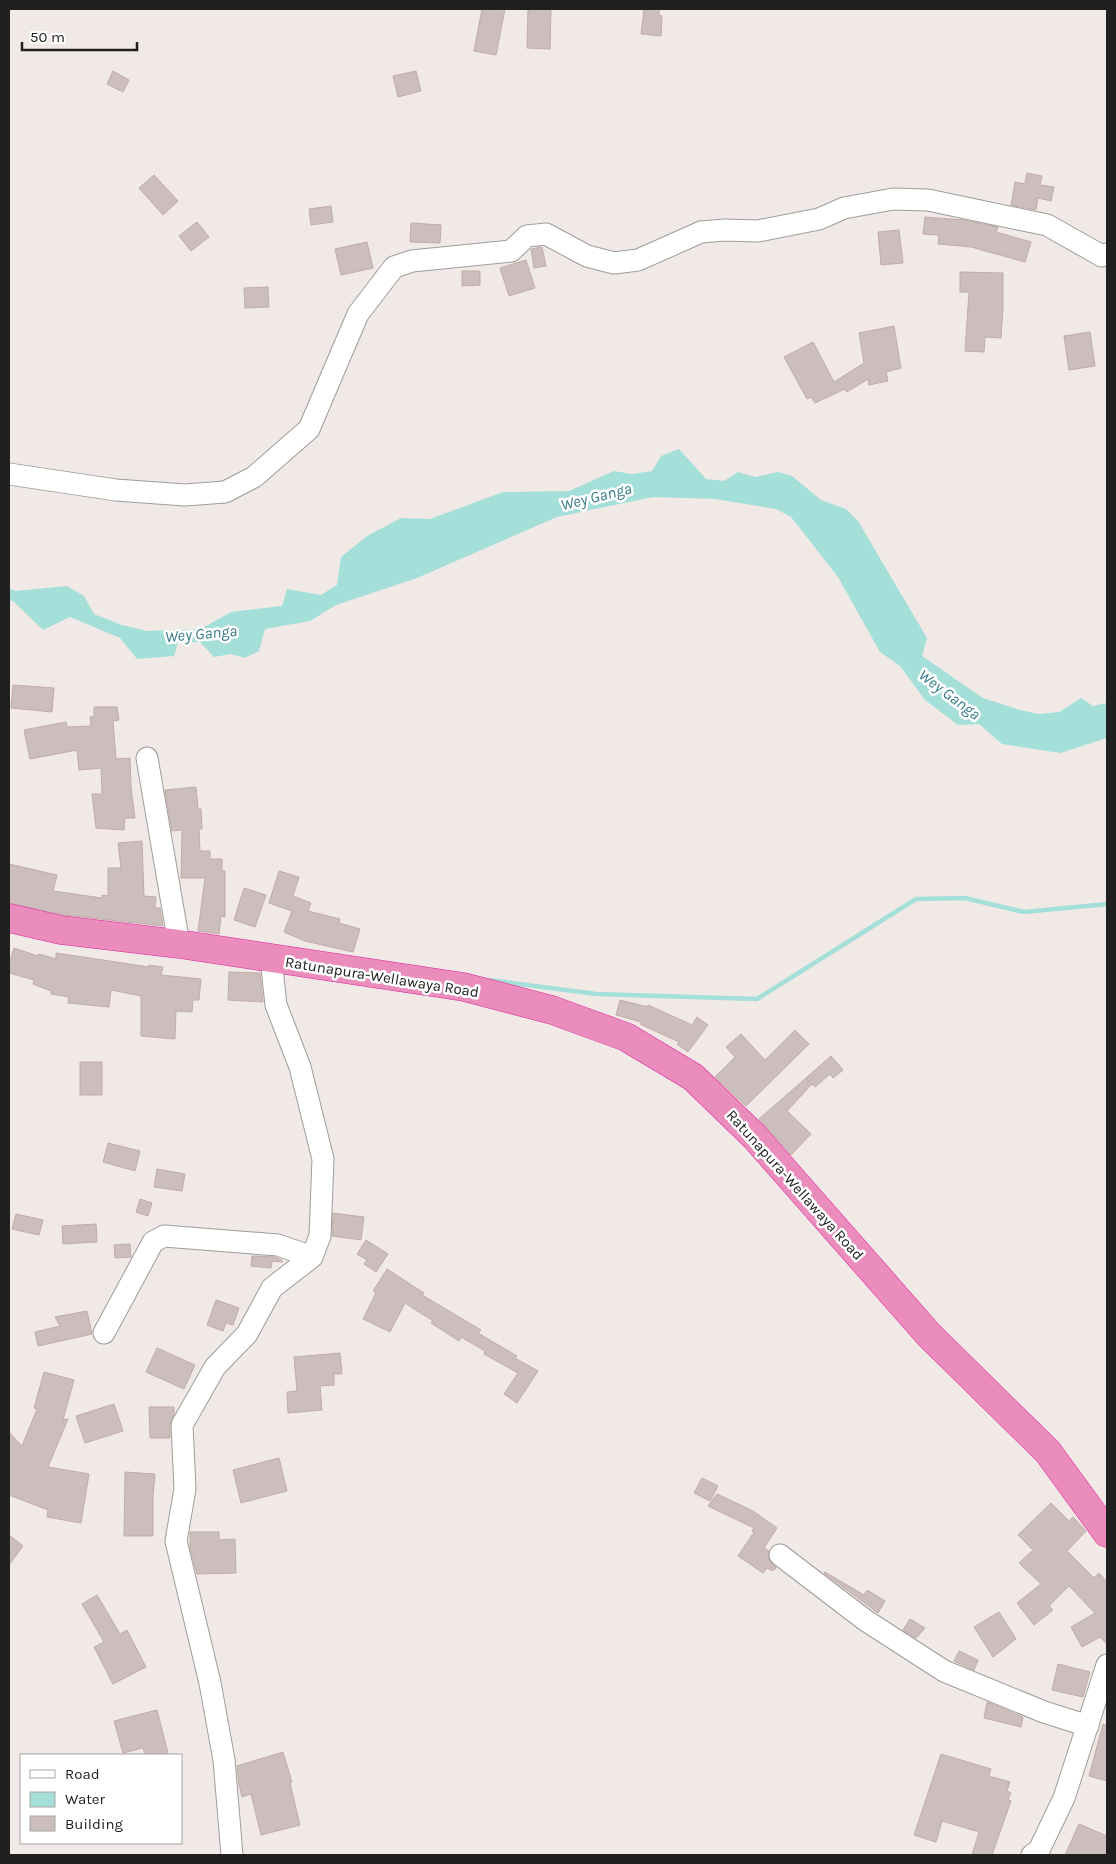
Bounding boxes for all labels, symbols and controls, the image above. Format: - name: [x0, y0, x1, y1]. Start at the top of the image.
- scale bar: [22, 20, 138, 52]
- text: 50 m: [30, 28, 65, 46]
- water label: Wey Ganga: [559, 479, 634, 514]
- water label: Wey Ganga: [164, 621, 238, 646]
- water label: Wey Ganga: [915, 665, 984, 724]
- street label: Ratunapura-Wellawaya Road: [284, 953, 480, 1001]
- street label: Ratunapura-Wellawaya Road: [723, 1106, 867, 1264]
- legend: [20, 1754, 182, 1844]
- text: Road: [65, 1765, 100, 1783]
- text: Water: [65, 1790, 106, 1808]
- text: Building: [65, 1815, 123, 1833]

